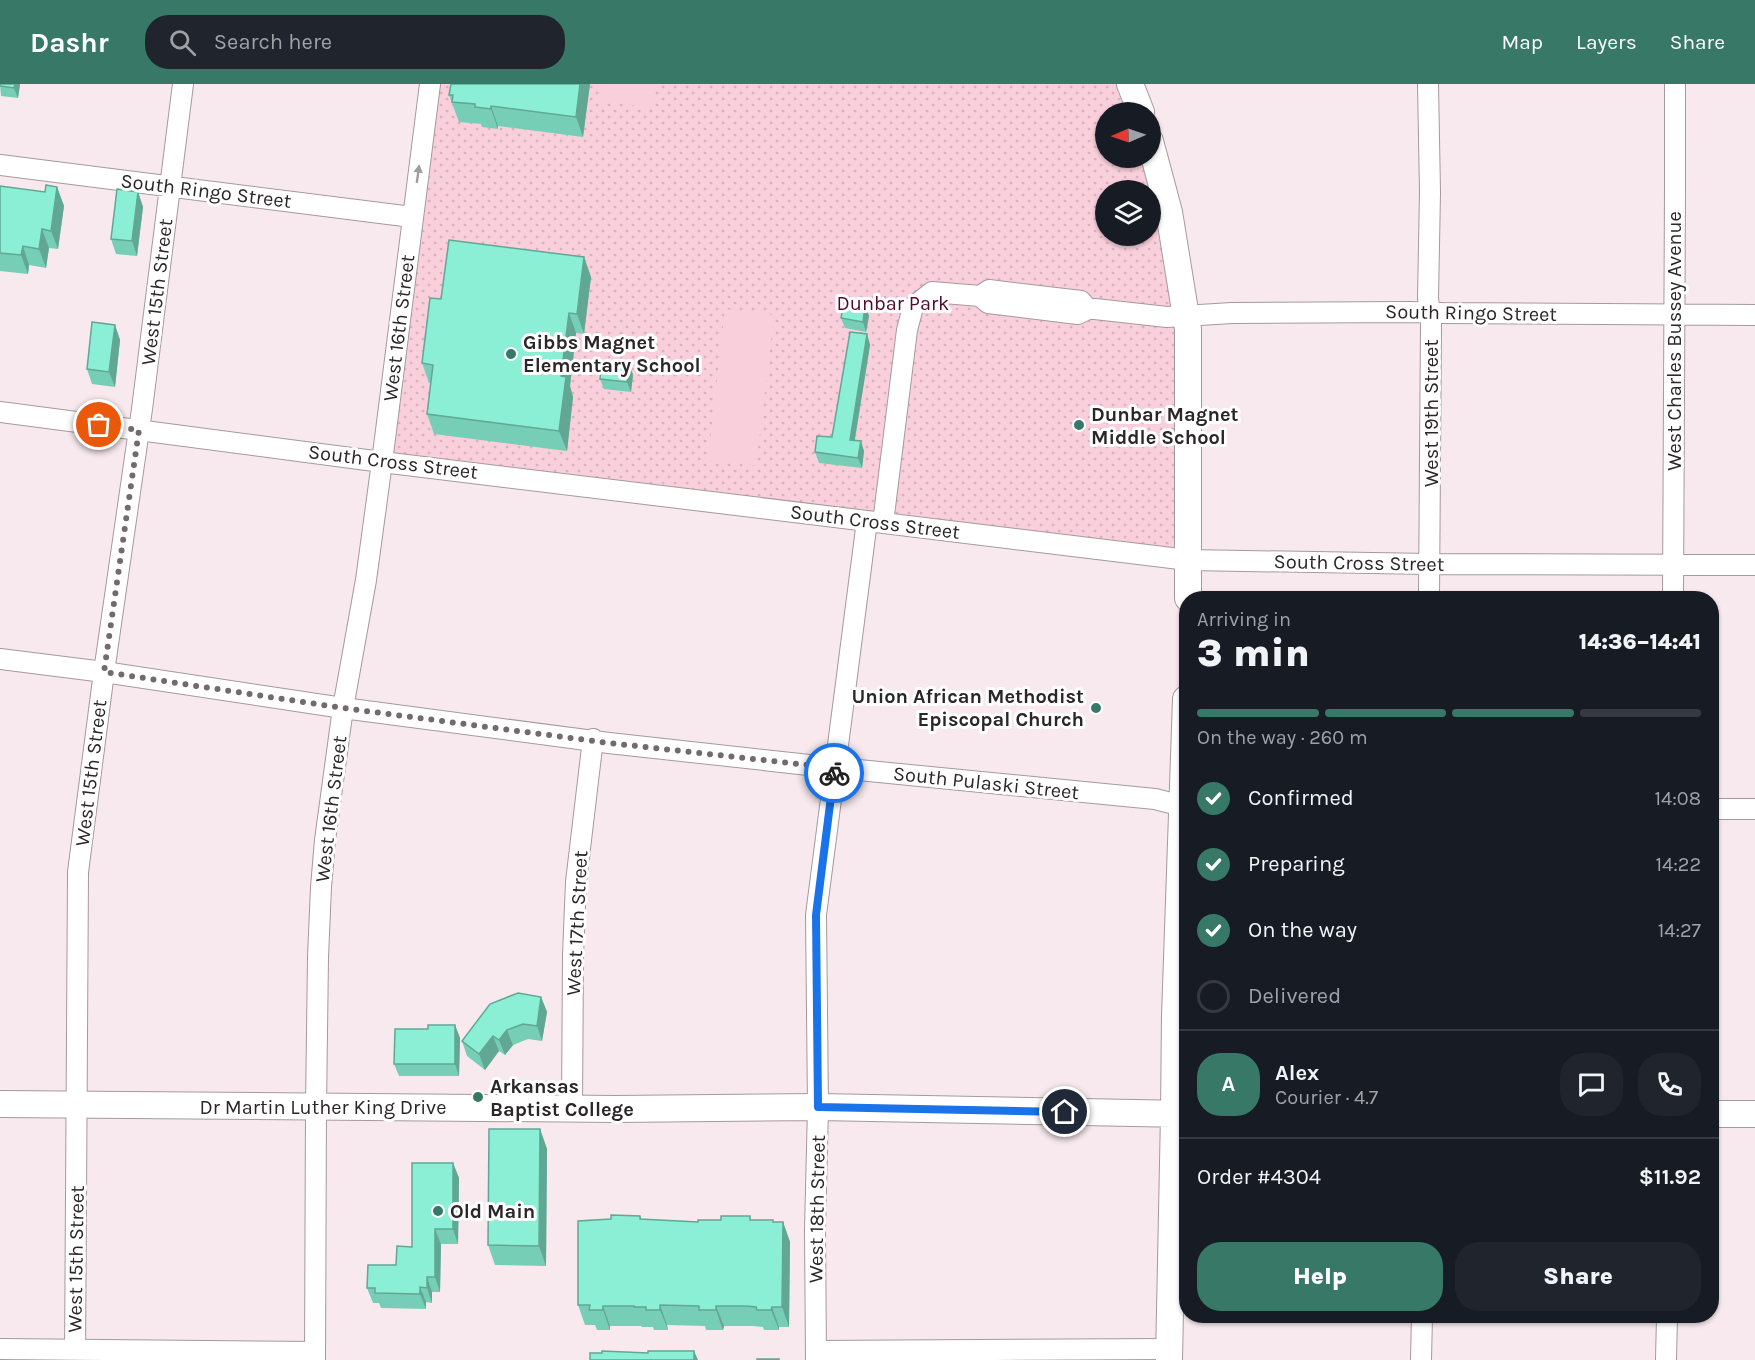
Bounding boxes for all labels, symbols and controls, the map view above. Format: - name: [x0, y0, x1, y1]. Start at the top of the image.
- search box: [145, 15, 565, 69]
- text: Dashr: [30, 26, 109, 59]
- icon: search: [166, 26, 199, 59]
- text: Search here: [214, 29, 332, 55]
- text: Map: [1501, 30, 1543, 54]
- text: Layers: [1576, 30, 1637, 54]
- text: Share: [1670, 30, 1725, 54]
- north arrow: [1095, 102, 1161, 168]
- map controls: [1095, 102, 1161, 246]
- one-way arrow: [413, 165, 422, 184]
- street label: South Ringo Street: [119, 169, 293, 213]
- button: layers: [1095, 180, 1161, 246]
- street label: West Charles Bussey Avenue: [1663, 211, 1686, 471]
- street label: West 15th Street: [137, 217, 177, 367]
- street label: West 16th Street: [379, 253, 419, 403]
- park label: Dunbar Park: [837, 292, 949, 315]
- street label: South Ringo Street: [1385, 300, 1557, 326]
- place label: Gibbs Magnet Elementary School: [523, 331, 701, 377]
- street label: West 19th Street: [1420, 339, 1443, 487]
- marker: Gibbs Magnet Elementary School: [504, 347, 518, 361]
- pin: [73, 399, 124, 450]
- place label: Dunbar Magnet Middle School: [1091, 403, 1239, 449]
- icon: bag: [82, 408, 115, 441]
- marker: Dunbar Magnet Middle School: [1072, 418, 1086, 432]
- street label: South Cross Street: [307, 440, 480, 484]
- street label: South Cross Street: [789, 500, 962, 544]
- street label: South Cross Street: [1274, 550, 1445, 576]
- text: Arriving in: [1197, 608, 1291, 631]
- text: 14:36–14:41: [1579, 629, 1701, 655]
- text: 3 min: [1197, 630, 1310, 676]
- place label: Union African Methodist Episcopal Church: [851, 685, 1084, 731]
- street label: West 15th Street: [71, 698, 111, 848]
- marker: Union African Methodist Episcopal Church: [1089, 701, 1103, 715]
- text: On the way · 260 m: [1197, 726, 1368, 749]
- street label: West 16th Street: [311, 734, 351, 884]
- courier: [804, 743, 864, 803]
- icon: bike: [818, 757, 851, 790]
- street label: South Pulaski Street: [892, 762, 1080, 804]
- icon: check: [1197, 782, 1230, 815]
- text: Confirmed: [1248, 785, 1354, 811]
- text: 14:08: [1654, 787, 1701, 810]
- icon: check: [1197, 848, 1230, 881]
- street label: West 17th Street: [562, 849, 592, 996]
- text: Preparing: [1248, 851, 1345, 877]
- text: 14:22: [1655, 853, 1701, 876]
- icon: check: [1197, 914, 1230, 947]
- text: On the way: [1248, 917, 1357, 943]
- text: 14:27: [1658, 919, 1701, 942]
- text: Delivered: [1248, 983, 1341, 1009]
- button: chat: [1560, 1053, 1623, 1116]
- button: phone: [1638, 1053, 1701, 1116]
- text: Alex: [1275, 1060, 1319, 1086]
- text: A: [1222, 1071, 1235, 1097]
- place label: Arkansas Baptist College: [490, 1075, 634, 1121]
- pin: [1039, 1086, 1090, 1137]
- text: Courier · 4.7: [1275, 1086, 1378, 1109]
- marker: Arkansas Baptist College: [471, 1090, 485, 1104]
- icon: home: [1048, 1095, 1081, 1128]
- street label: Dr Martin Luther King Drive: [200, 1096, 446, 1119]
- street label: West 18th Street: [804, 1134, 830, 1283]
- text: Order #4304: [1197, 1164, 1321, 1190]
- text: $11.92: [1639, 1164, 1701, 1190]
- street label: West 15th Street: [63, 1185, 89, 1333]
- place label: Old Main: [450, 1200, 535, 1223]
- marker: Old Main: [431, 1204, 445, 1218]
- button: Help: [1197, 1242, 1443, 1311]
- button: Share: [1455, 1242, 1701, 1311]

